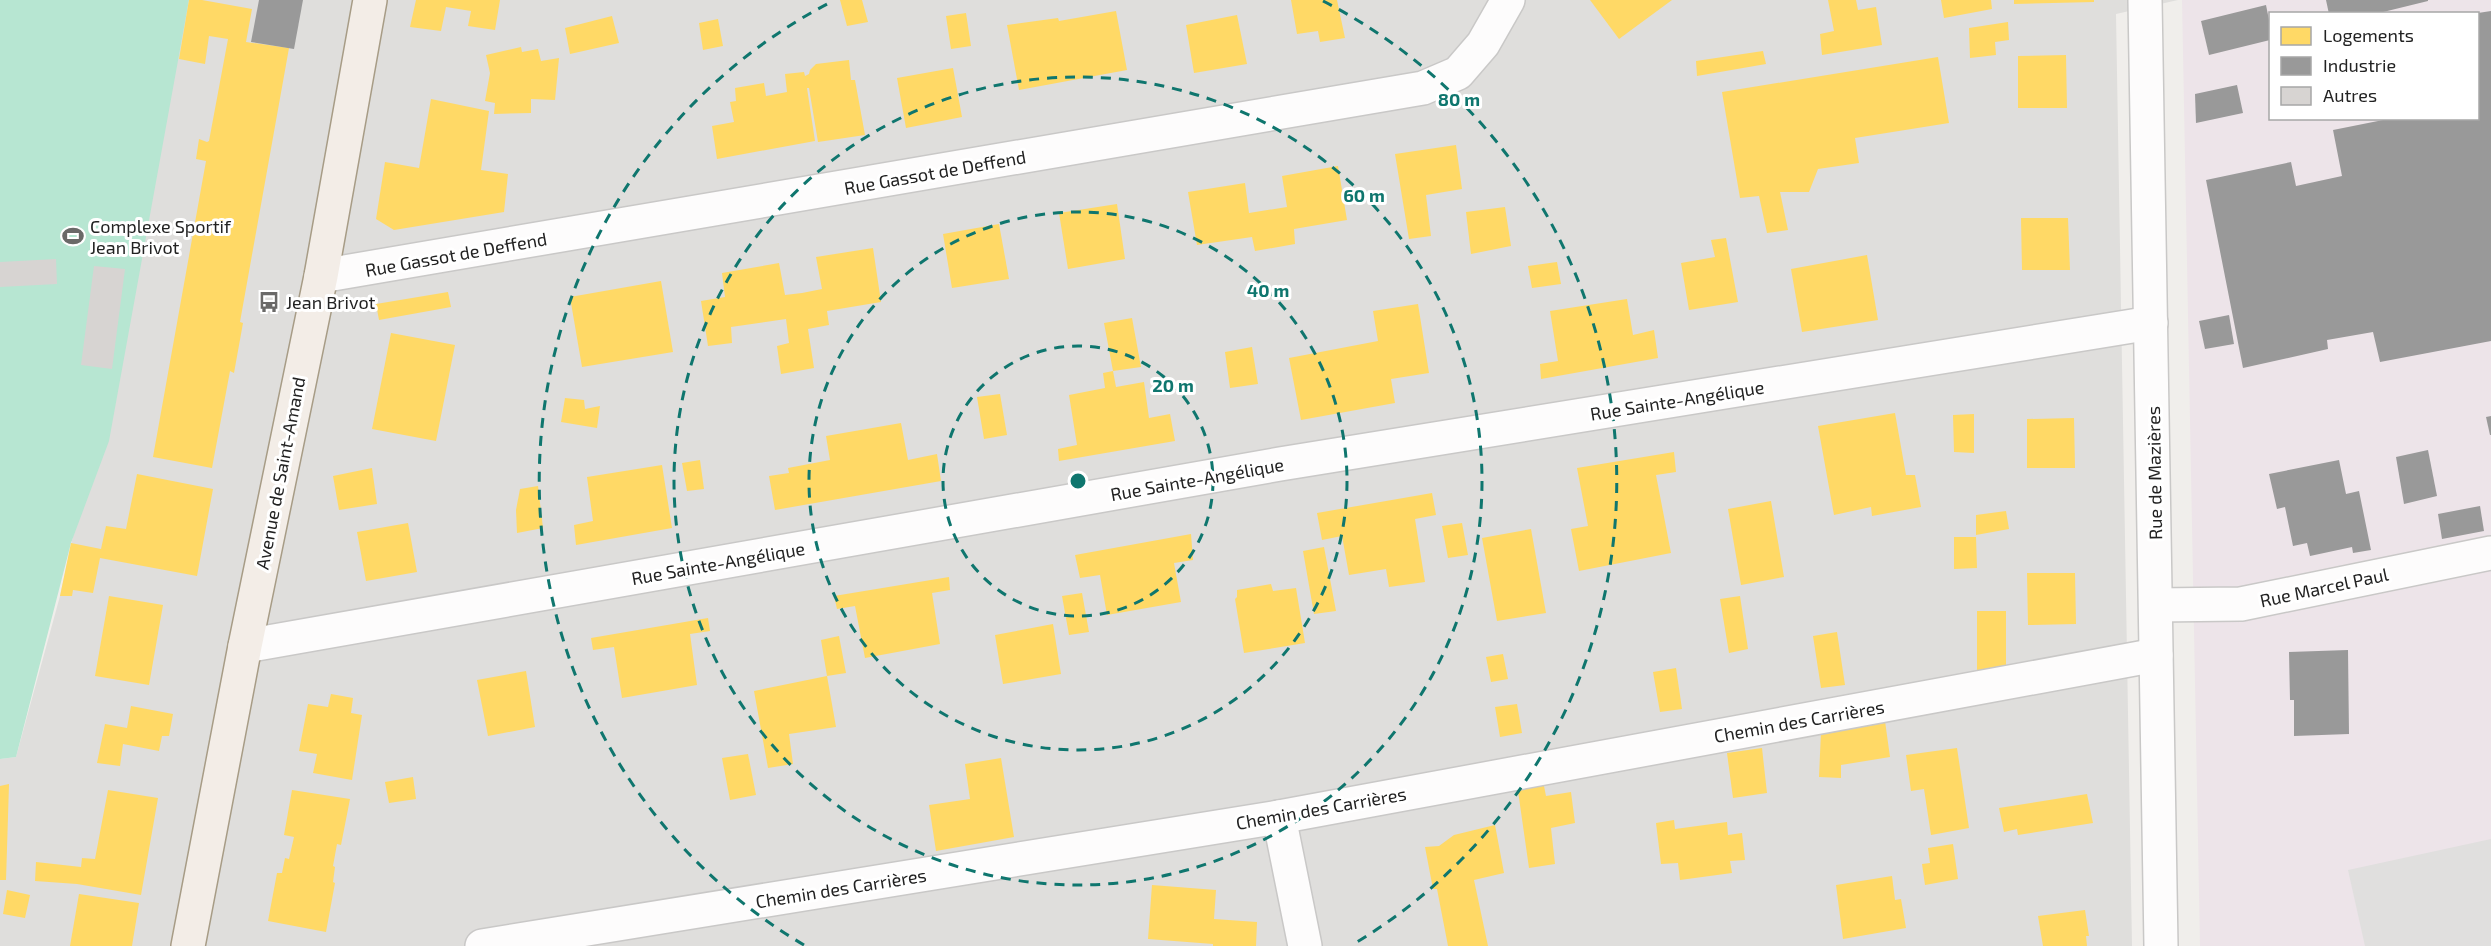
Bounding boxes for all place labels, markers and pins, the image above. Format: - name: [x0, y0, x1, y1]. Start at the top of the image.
- place label: Complexe Sportif Jean Brivot: [90, 215, 232, 258]
- sports icon: Complexe Sportif Jean Brivot: [61, 224, 85, 248]
- bus stop icon: Jean Brivot: [257, 290, 281, 314]
- place label: Jean Brivot: [286, 291, 376, 313]
- centre of rings: [1068, 471, 1088, 491]

